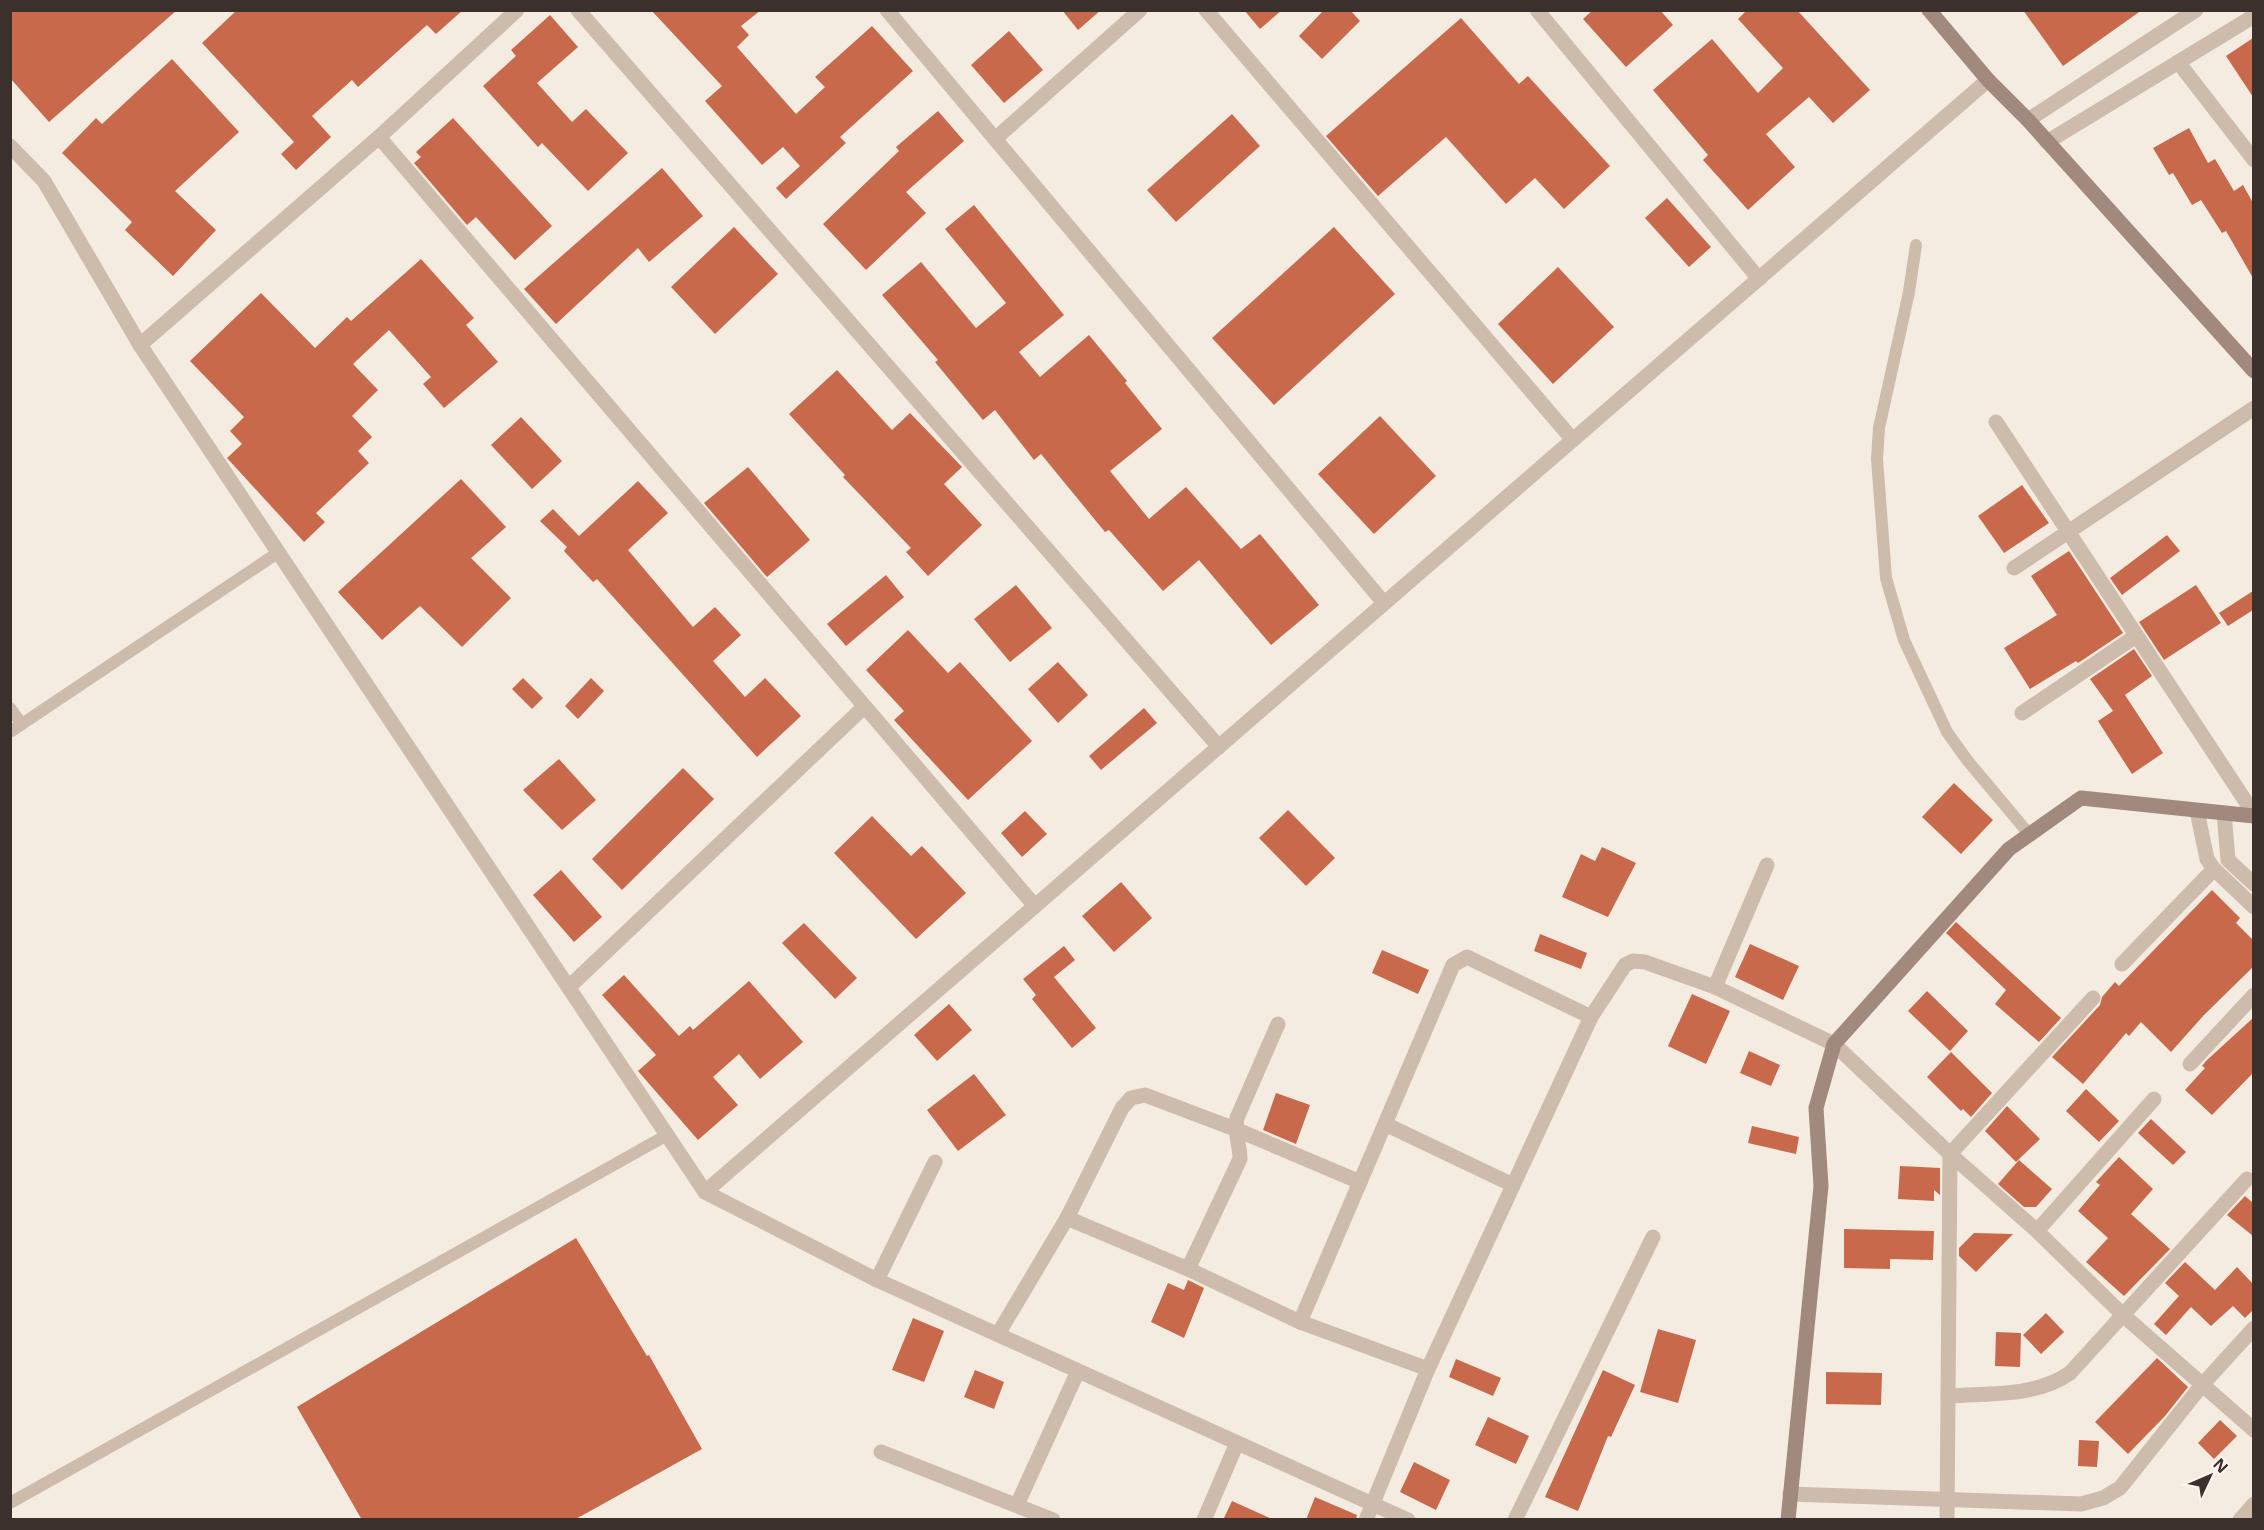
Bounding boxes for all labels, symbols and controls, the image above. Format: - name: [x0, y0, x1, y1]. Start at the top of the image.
- north arrow: [2180, 1446, 2240, 1506]
- text: N: [2208, 1453, 2233, 1478]

